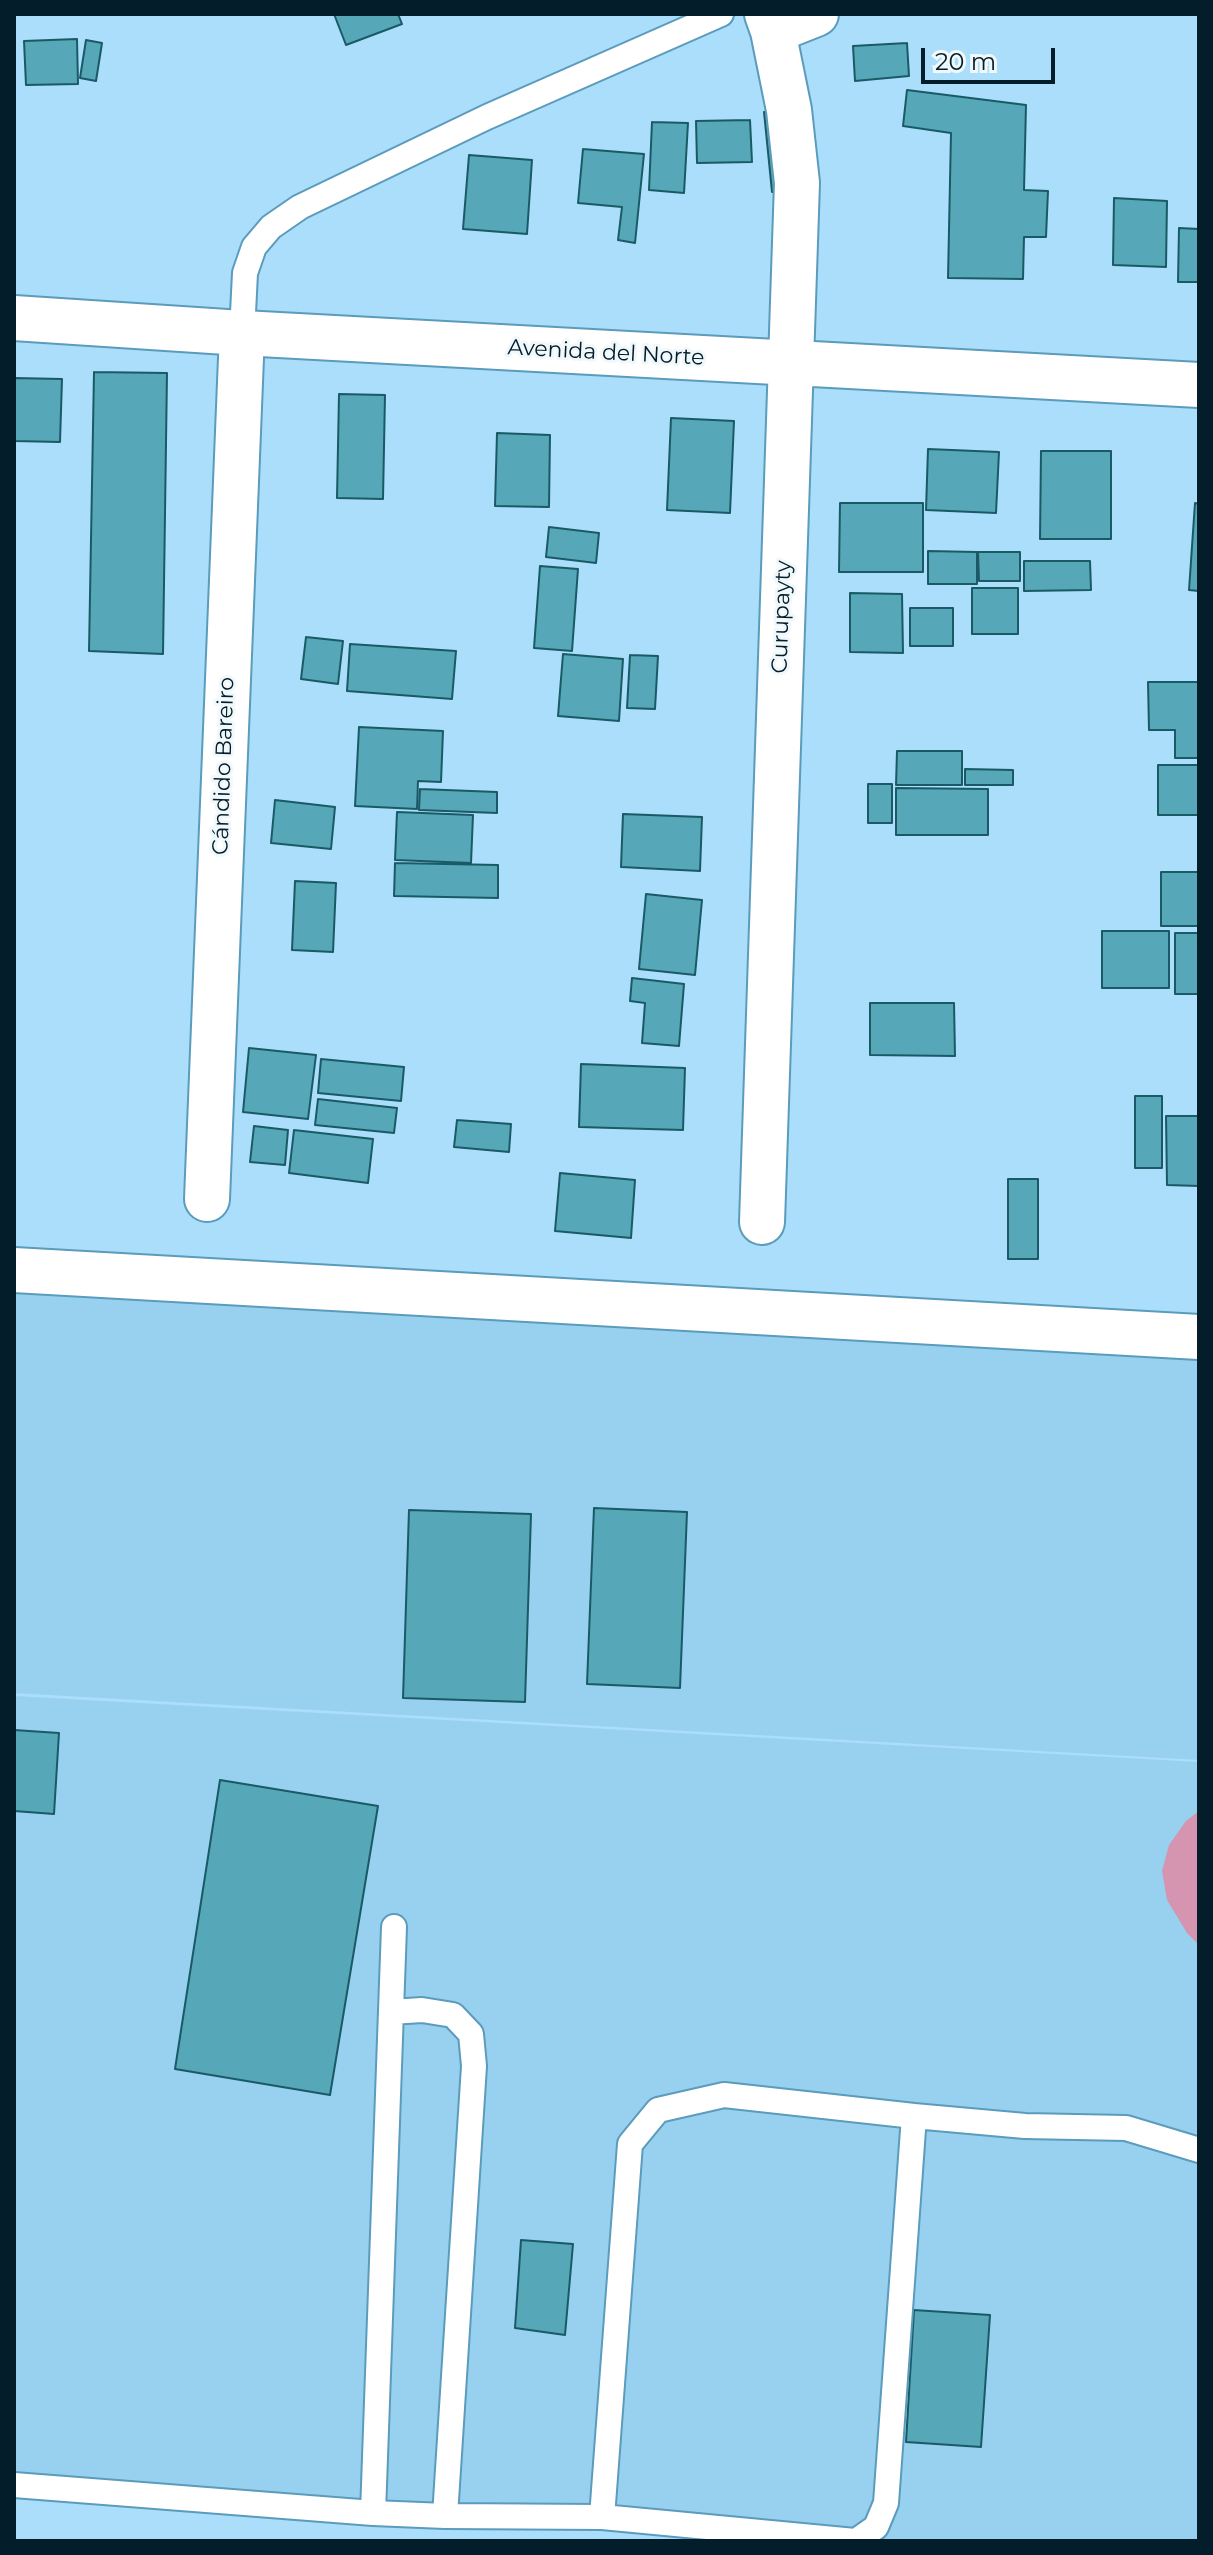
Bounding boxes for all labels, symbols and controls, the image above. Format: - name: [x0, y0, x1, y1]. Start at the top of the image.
- scale bar: [925, 32, 1059, 82]
- text: 20 m: [935, 47, 996, 76]
- street label: Avenida del Norte: [507, 335, 705, 371]
- street label: Curupayty: [767, 560, 797, 674]
- street label: Cándido Bareiro: [208, 676, 240, 856]

